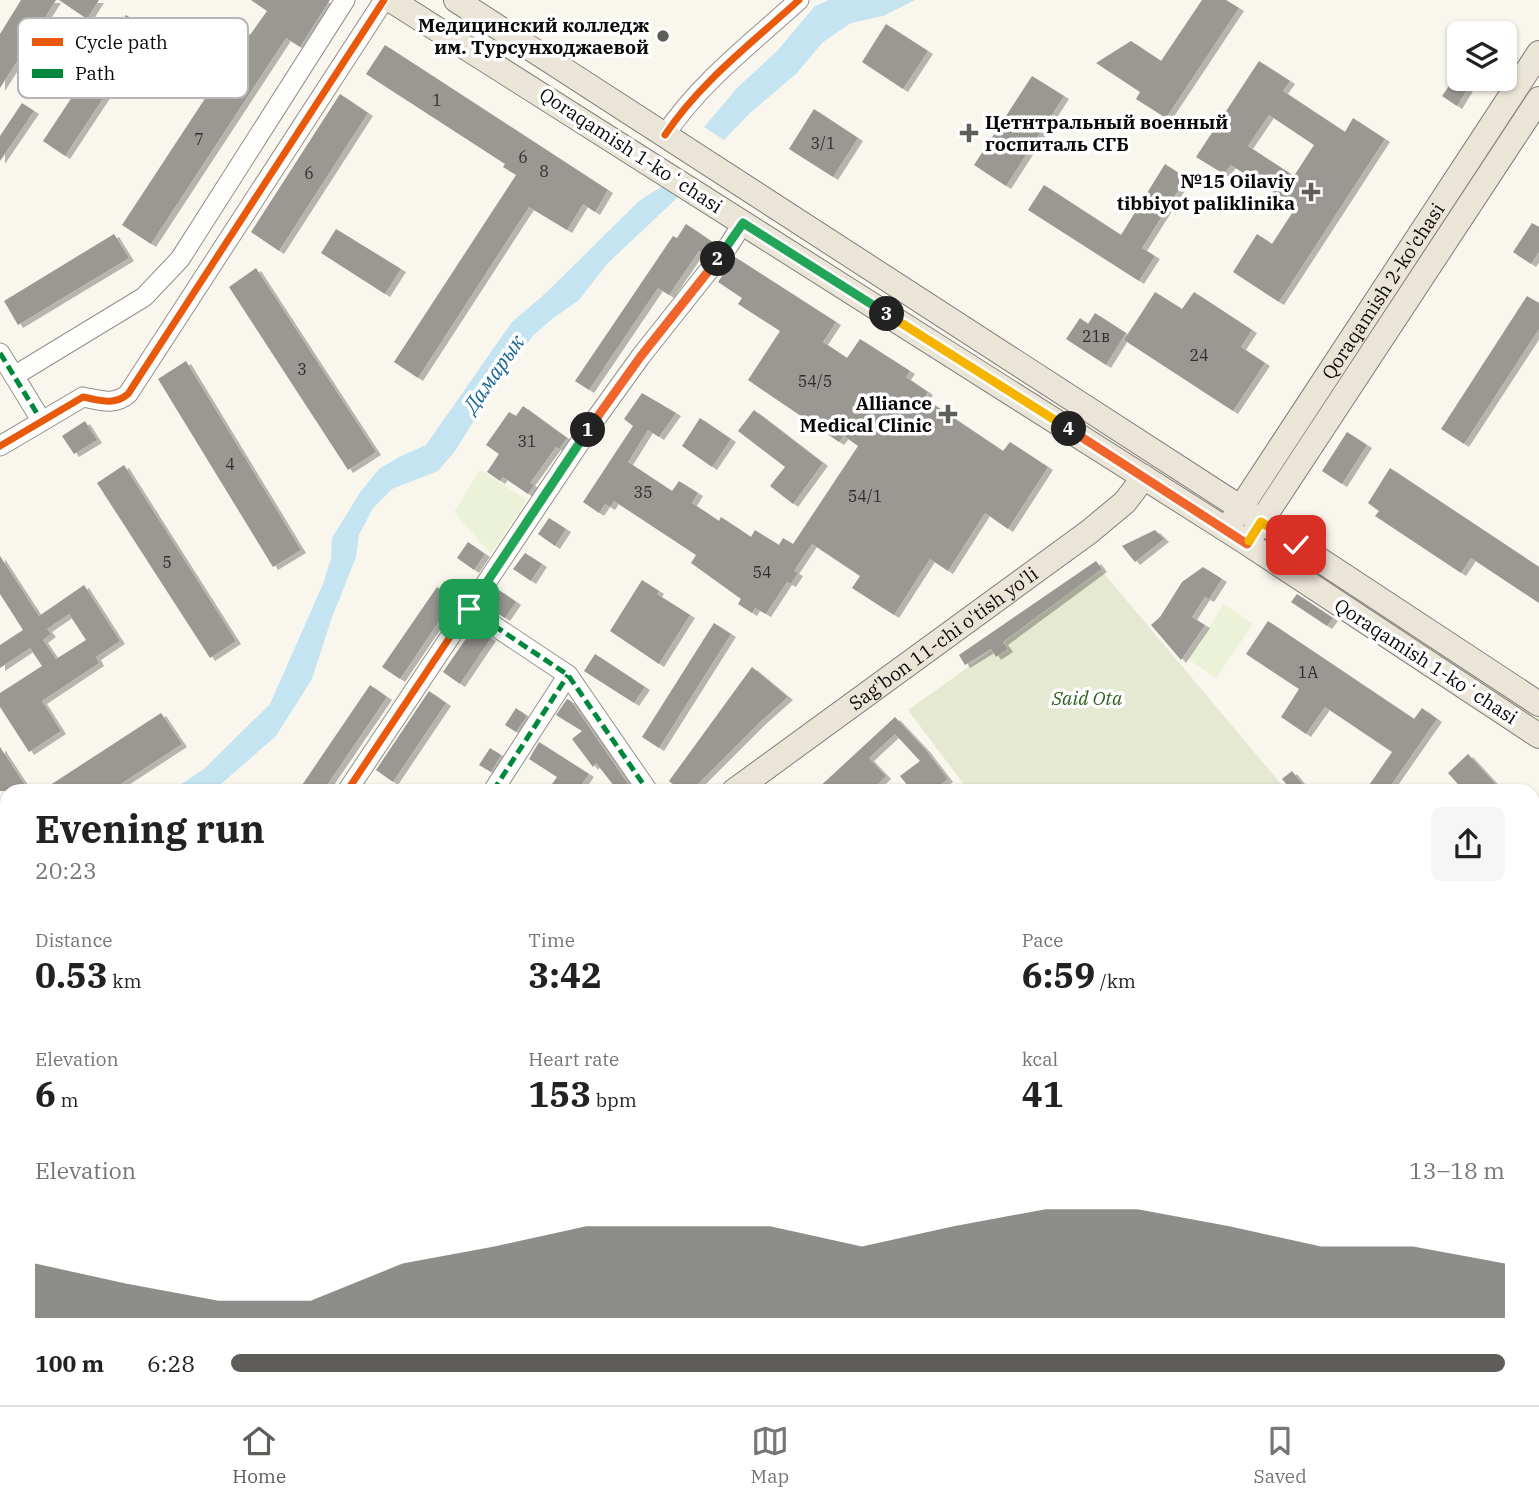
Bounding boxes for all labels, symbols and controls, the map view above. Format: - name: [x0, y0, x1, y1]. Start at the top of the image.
- place label: Медицинский колледж им. Турсунходжаевой: [418, 13, 650, 59]
- legend: [18, 18, 248, 98]
- map controls: [1447, 21, 1517, 91]
- button: layers: [1447, 21, 1517, 91]
- marker: Медицинский колледж им. Турсунходжаевой: [655, 28, 671, 44]
- text: Cycle path: [75, 30, 168, 54]
- text: Path: [75, 61, 115, 85]
- street label: Qoraqamish 1-koʻchasi: [535, 82, 727, 218]
- house number: 1: [432, 90, 442, 110]
- place label: Цетнтральный военный госпиталь СГБ: [985, 110, 1228, 156]
- marker: Цетнтральный военный госпиталь СГБ: [959, 123, 979, 143]
- house number: 7: [194, 129, 204, 149]
- house number: 3/1: [810, 133, 836, 153]
- house number: 6: [518, 147, 528, 167]
- house number: 8: [539, 161, 549, 181]
- house number: 6: [304, 163, 314, 183]
- place label: №15 Oilaviy tibbiyot paliklinika: [1117, 169, 1295, 215]
- marker: №15 Oilaviy tibbiyot paliklinika: [1301, 182, 1321, 202]
- street label: Qoraqamish 2-ko'chasi: [1316, 198, 1449, 384]
- pin: 2: [700, 242, 736, 276]
- text: 2: [712, 246, 723, 270]
- pin: 3: [870, 296, 904, 332]
- text: 3: [881, 301, 892, 325]
- house number: 21в: [1082, 326, 1110, 346]
- water label: Дамарык: [455, 328, 531, 420]
- house number: 24: [1189, 345, 1209, 365]
- house number: 3: [297, 359, 307, 379]
- house number: 54/5: [798, 371, 832, 391]
- place label: Alliance Medical Clinic: [800, 391, 932, 437]
- marker: Alliance Medical Clinic: [938, 404, 958, 424]
- pin: 1: [570, 412, 606, 448]
- pin: 4: [1052, 412, 1086, 446]
- text: 4: [1063, 416, 1074, 440]
- text: 1: [582, 417, 593, 441]
- house number: 31: [517, 431, 537, 451]
- house number: 4: [225, 454, 235, 474]
- house number: 35: [633, 482, 653, 502]
- house number: 54/1: [848, 486, 882, 506]
- pin: [1266, 515, 1326, 575]
- icon: check: [1277, 526, 1315, 564]
- house number: 5: [162, 552, 172, 572]
- street label: Sag'bon 11-chi o'tish yo'li: [844, 561, 1042, 715]
- house number: 54: [752, 562, 772, 582]
- pin: [439, 579, 499, 639]
- icon: arrive: [450, 590, 488, 628]
- street label: Qoraqamish 1-koʻchasi: [1330, 593, 1522, 729]
- house number: 1A: [1298, 662, 1318, 682]
- park label: Said Ota: [1051, 686, 1123, 710]
- text: Evening run: [35, 804, 265, 853]
- button: share: [1431, 807, 1505, 881]
- text: 20:23: [35, 855, 97, 885]
- text: Distance: [35, 928, 113, 952]
- text: Time: [528, 928, 575, 952]
- text: Pace: [1022, 928, 1063, 952]
- text: 0.53: [35, 952, 108, 998]
- text: 3:42: [528, 952, 602, 998]
- text: 6:59: [1022, 952, 1095, 998]
- text: km: [108, 969, 142, 993]
- text: /km: [1095, 969, 1136, 993]
- text: Elevation: [35, 1047, 119, 1071]
- text: Heart rate: [528, 1047, 619, 1071]
- text: kcal: [1022, 1047, 1058, 1071]
- text: 6: [35, 1071, 56, 1117]
- text: 153: [528, 1071, 591, 1117]
- text: 41: [1022, 1071, 1064, 1117]
- text: m: [56, 1088, 79, 1112]
- text: bpm: [591, 1088, 637, 1112]
- text: Elevation: [35, 1155, 136, 1185]
- text: 13–18 m: [1409, 1155, 1505, 1185]
- text: 100 m: [35, 1348, 104, 1378]
- text: 6:28: [147, 1348, 195, 1378]
- tab: Home: [232, 1422, 286, 1488]
- tab: Map: [751, 1422, 789, 1488]
- tab: Saved: [1254, 1422, 1307, 1488]

